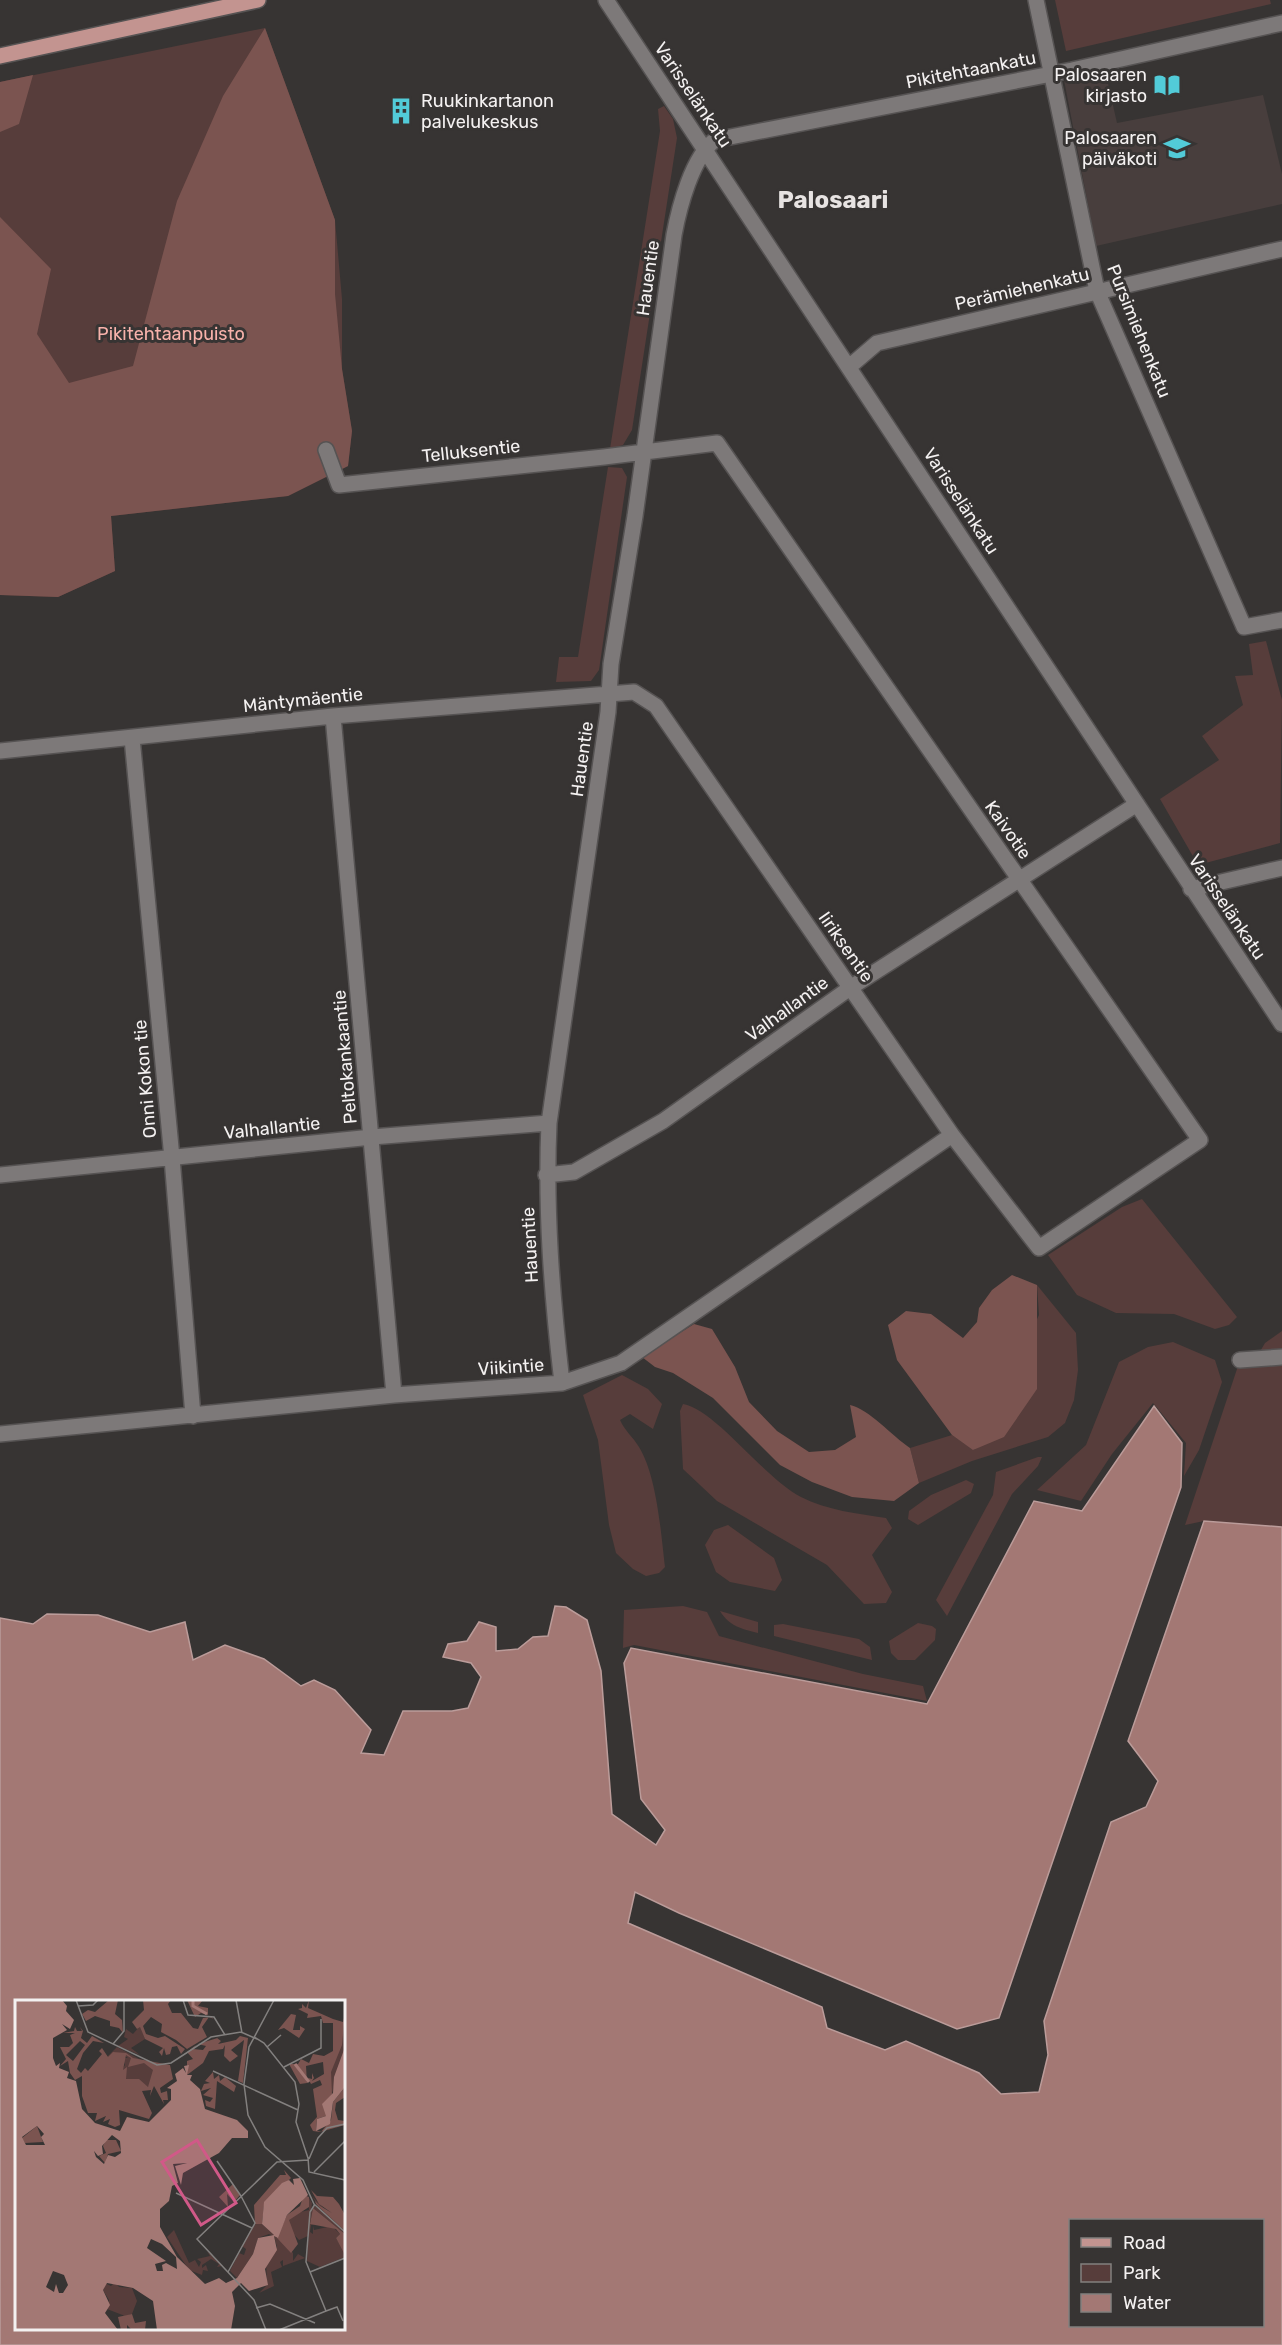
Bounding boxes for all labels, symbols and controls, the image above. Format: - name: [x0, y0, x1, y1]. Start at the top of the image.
- street label: Varisselänkatu: [650, 38, 736, 152]
- street label: Pikitehtaankatu: [904, 47, 1038, 93]
- place label: Palosaaren kirjasto: [1054, 64, 1147, 107]
- library icon: Palosaaren kirjasto: [1152, 70, 1182, 100]
- place label: Ruukinkartanon palvelukeskus: [421, 90, 554, 133]
- building icon: Ruukinkartanon palvelukeskus: [386, 96, 416, 126]
- place label: Palosaaren päiväkoti: [1064, 127, 1157, 170]
- school or university icon: Palosaaren päiväkoti: [1162, 133, 1192, 163]
- district label: Palosaari: [778, 186, 889, 214]
- street label: Hauentie: [632, 239, 664, 317]
- street label: Pursimiehenkatu: [1102, 261, 1176, 401]
- street label: Perämiehenkatu: [953, 263, 1091, 315]
- park label: Pikitehtaanpuisto: [97, 323, 245, 345]
- street label: Telluksentie: [421, 435, 521, 467]
- street label: Varisselänkatu: [918, 444, 1004, 558]
- street label: Mäntymäentie: [242, 683, 364, 717]
- street label: Hauentie: [566, 720, 598, 798]
- street label: Kaivotie: [980, 797, 1036, 863]
- street label: Varisselänkatu: [1184, 850, 1270, 964]
- street label: Iiriksentie: [814, 907, 878, 987]
- street label: Valhallantie: [741, 972, 833, 1046]
- street label: Peltokankaantie: [328, 989, 362, 1125]
- street label: Onni Kokon tie: [129, 1019, 161, 1139]
- street label: Valhallantie: [223, 1112, 321, 1144]
- street label: Hauentie: [517, 1206, 543, 1284]
- street label: Viikintie: [477, 1354, 545, 1380]
- inset map: [15, 2000, 345, 2330]
- legend: [1069, 2219, 1264, 2327]
- text: Road: [1123, 2232, 1166, 2254]
- text: Park: [1123, 2262, 1161, 2284]
- text: Water: [1123, 2292, 1171, 2314]

